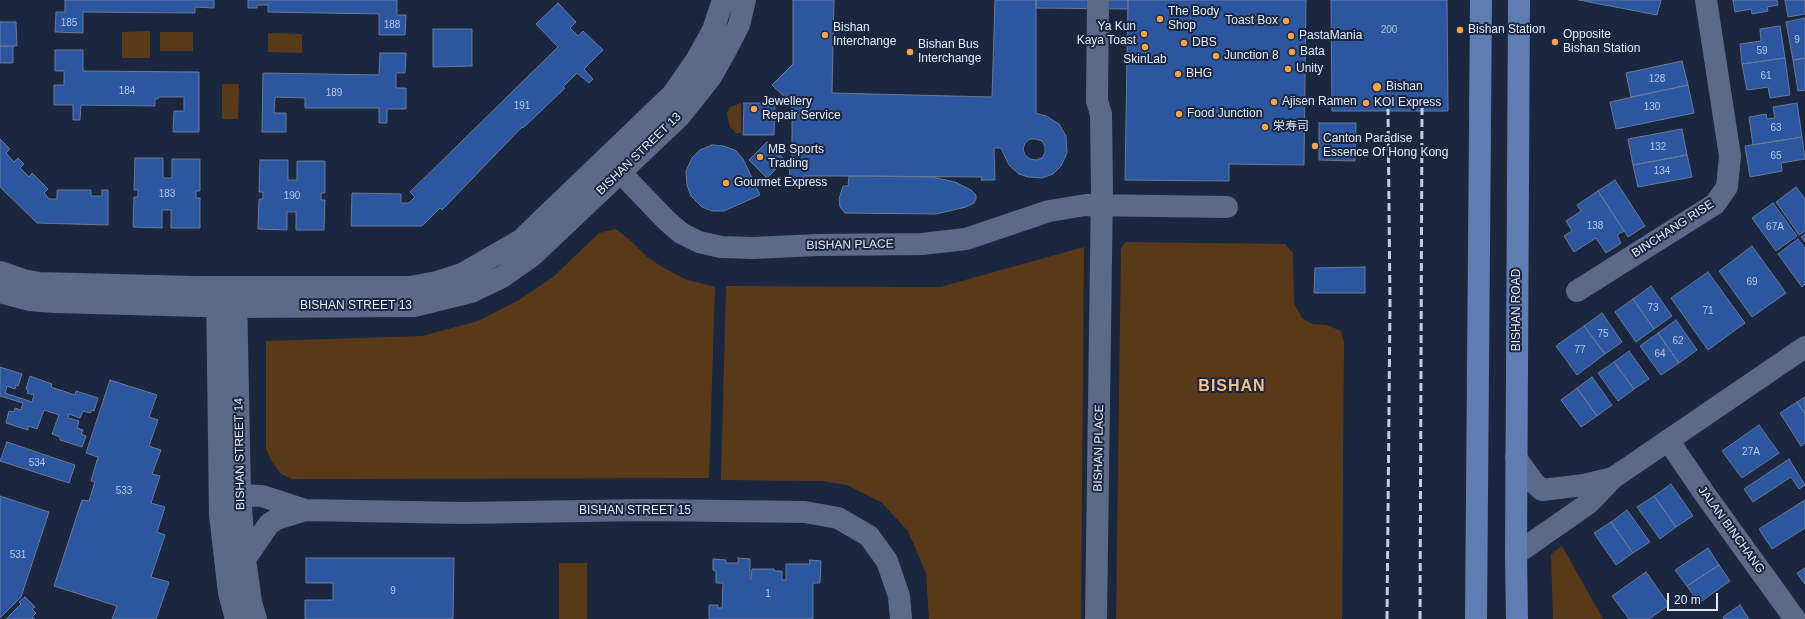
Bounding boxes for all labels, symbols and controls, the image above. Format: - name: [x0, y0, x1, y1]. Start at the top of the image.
- place label: The Body Shop: [1168, 5, 1219, 33]
- marker: The Body Shop: [1155, 14, 1165, 24]
- place label: Toast Box: [1225, 14, 1278, 28]
- marker: Toast Box: [1281, 16, 1291, 26]
- house number: 185: [61, 17, 77, 29]
- house number: 188: [384, 19, 400, 31]
- place label: Ya Kun Kaya Toast: [1077, 20, 1136, 48]
- place label: Bishan Interchange: [833, 21, 896, 49]
- place label: Bishan Station: [1468, 23, 1545, 37]
- house number: 200: [1381, 24, 1397, 36]
- marker: Bishan Station: [1455, 25, 1465, 35]
- place label: Opposite Bishan Station: [1563, 28, 1640, 56]
- marker: Ya Kun Kaya Toast: [1139, 29, 1149, 39]
- place label: PastaMania: [1299, 29, 1362, 43]
- marker: Bishan Interchange: [820, 30, 830, 40]
- marker: PastaMania: [1286, 31, 1296, 41]
- house number: 9: [1794, 34, 1800, 46]
- place label: DBS: [1192, 36, 1217, 50]
- marker: Opposite Bishan Station: [1550, 37, 1560, 47]
- place label: Bishan Bus Interchange: [918, 38, 981, 66]
- marker: DBS: [1179, 38, 1189, 48]
- marker: SkinLab: [1140, 42, 1150, 52]
- place label: Bata: [1300, 45, 1325, 59]
- house number: 59: [1756, 45, 1768, 57]
- marker: Bishan Bus Interchange: [905, 47, 915, 57]
- marker: Bata: [1287, 47, 1297, 57]
- place label: Junction 8: [1224, 49, 1279, 63]
- marker: Junction 8: [1211, 51, 1221, 61]
- place label: SkinLab: [1123, 53, 1167, 67]
- place label: Unity: [1296, 62, 1323, 76]
- marker: Unity: [1283, 64, 1293, 74]
- place label: BHG: [1186, 67, 1212, 81]
- marker: BHG: [1173, 69, 1183, 79]
- house number: 61: [1760, 70, 1772, 82]
- house number: 128: [1649, 73, 1665, 85]
- place label: Bishan: [1386, 80, 1423, 94]
- marker: Bishan: [1371, 81, 1383, 93]
- house number: 184: [119, 85, 135, 97]
- house number: 189: [326, 87, 342, 99]
- place label: Jewellery Repair Service: [762, 95, 841, 123]
- place label: Ajisen Ramen: [1282, 95, 1357, 109]
- place label: KOI Express: [1374, 96, 1441, 110]
- marker: Ajisen Ramen: [1269, 97, 1279, 107]
- marker: KOI Express: [1361, 98, 1371, 108]
- house number: 191: [514, 100, 530, 112]
- house number: 130: [1644, 101, 1660, 113]
- marker: Jewellery Repair Service: [749, 104, 759, 114]
- place label: Food Junction: [1187, 107, 1262, 121]
- marker: Food Junction: [1174, 109, 1184, 119]
- street label: BISHAN STREET 13: [594, 110, 684, 198]
- place label: 栄寿司: [1273, 120, 1309, 134]
- marker: 栄寿司: [1260, 122, 1270, 132]
- house number: 63: [1770, 122, 1782, 134]
- place label: Canton Paradise Essence Of Hong Kong: [1323, 132, 1448, 160]
- marker: Canton Paradise Essence Of Hong Kong: [1310, 141, 1320, 151]
- house number: 132: [1650, 141, 1666, 153]
- place label: MB Sports Trading: [768, 143, 824, 171]
- house number: 65: [1770, 150, 1782, 162]
- marker: MB Sports Trading: [755, 152, 765, 162]
- house number: 134: [1654, 165, 1670, 177]
- place label: Gourmet Express: [734, 176, 827, 190]
- marker: Gourmet Express: [721, 178, 731, 188]
- house number: 183: [159, 188, 175, 200]
- house number: 190: [284, 190, 300, 202]
- street label: BINCHANG RISE: [1629, 197, 1717, 261]
- house number: 138: [1587, 220, 1603, 232]
- house number: 67A: [1766, 221, 1784, 233]
- street label: BISHAN PLACE: [806, 237, 894, 253]
- street label: BISHAN ROAD: [1510, 269, 1524, 351]
- house number: 69: [1746, 276, 1758, 288]
- street label: BISHAN STREET 13: [300, 299, 412, 313]
- house number: 73: [1647, 302, 1659, 314]
- house number: 71: [1702, 305, 1714, 317]
- house number: 75: [1597, 328, 1609, 340]
- house number: 62: [1672, 335, 1684, 347]
- house number: 77: [1574, 344, 1586, 356]
- house number: 64: [1654, 348, 1666, 360]
- district label: BISHAN: [1198, 377, 1266, 397]
- street label: BISHAN STREET 14: [232, 398, 248, 510]
- street label: BISHAN PLACE: [1091, 404, 1107, 492]
- house number: 27A: [1742, 446, 1760, 458]
- house number: 534: [29, 457, 45, 469]
- street label: JALAN BINCHANG: [1695, 484, 1767, 576]
- house number: 533: [116, 485, 132, 497]
- street label: BISHAN STREET 15: [579, 504, 691, 518]
- house number: 531: [10, 549, 26, 561]
- house number: 9: [390, 585, 396, 597]
- scale bar: [1669, 585, 1720, 611]
- house number: 1: [765, 588, 771, 600]
- text: 20 m: [1674, 593, 1701, 607]

